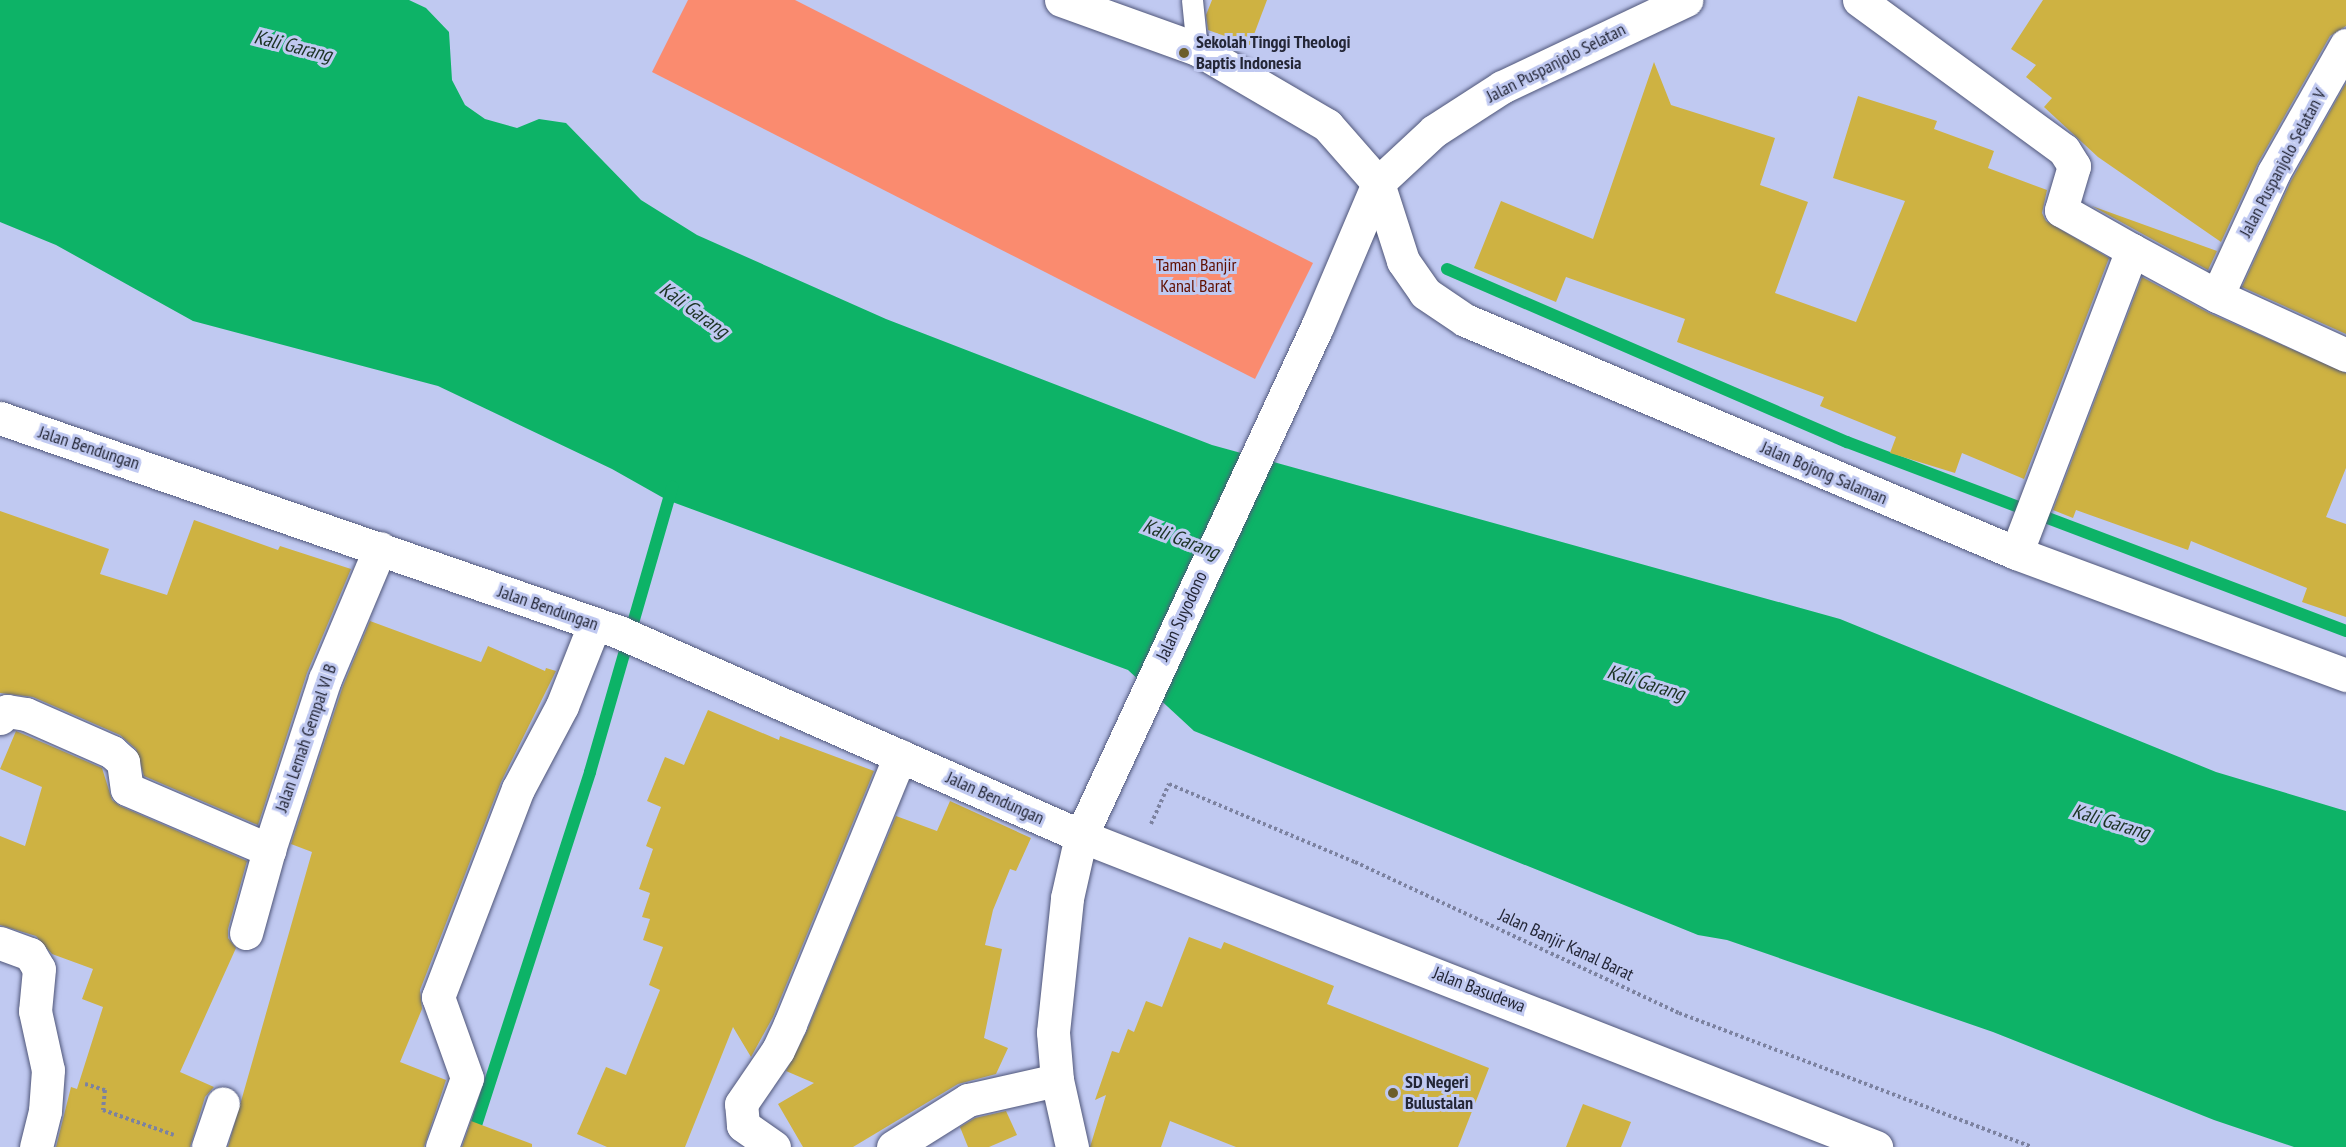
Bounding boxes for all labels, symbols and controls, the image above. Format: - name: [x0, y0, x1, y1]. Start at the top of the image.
- street label: Jalan Puspanjolo Selatan: [1483, 19, 1629, 107]
- water label: Kali Garang: [252, 25, 334, 67]
- place label: Sekolah Tinggi Theologi Baptis Indonesia: [1196, 32, 1352, 74]
- marker: Sekolah Tinggi Theologi Baptis Indonesia: [1177, 46, 1191, 60]
- street label: Jalan Puspanjolo Selatan V: [2235, 85, 2331, 241]
- park label: Taman Banjir Kanal Barat: [1156, 255, 1236, 298]
- water label: Kali Garang: [655, 277, 733, 343]
- street label: Jalan Bendungan: [36, 422, 142, 474]
- street label: Jalan Bojong Salaman: [1758, 437, 1890, 509]
- water label: Kali Garang: [1140, 514, 1222, 564]
- street label: Jalan Suyodono: [1152, 568, 1212, 664]
- street label: Jalan Bendungan: [495, 581, 601, 635]
- water label: Kali Garang: [1605, 660, 1687, 706]
- street label: Jalan Lemah Gempal VI B: [271, 661, 341, 815]
- street label: Jalan Bendungan: [943, 767, 1047, 829]
- water label: Kali Garang: [2070, 799, 2152, 845]
- street label: Jalan Banjir Kanal Barat: [1495, 904, 1637, 986]
- street label: Jalan Basudewa: [1430, 963, 1528, 1017]
- place label: SD Negeri Bulustalan: [1405, 1072, 1473, 1114]
- marker: SD Negeri Bulustalan: [1386, 1086, 1400, 1100]

